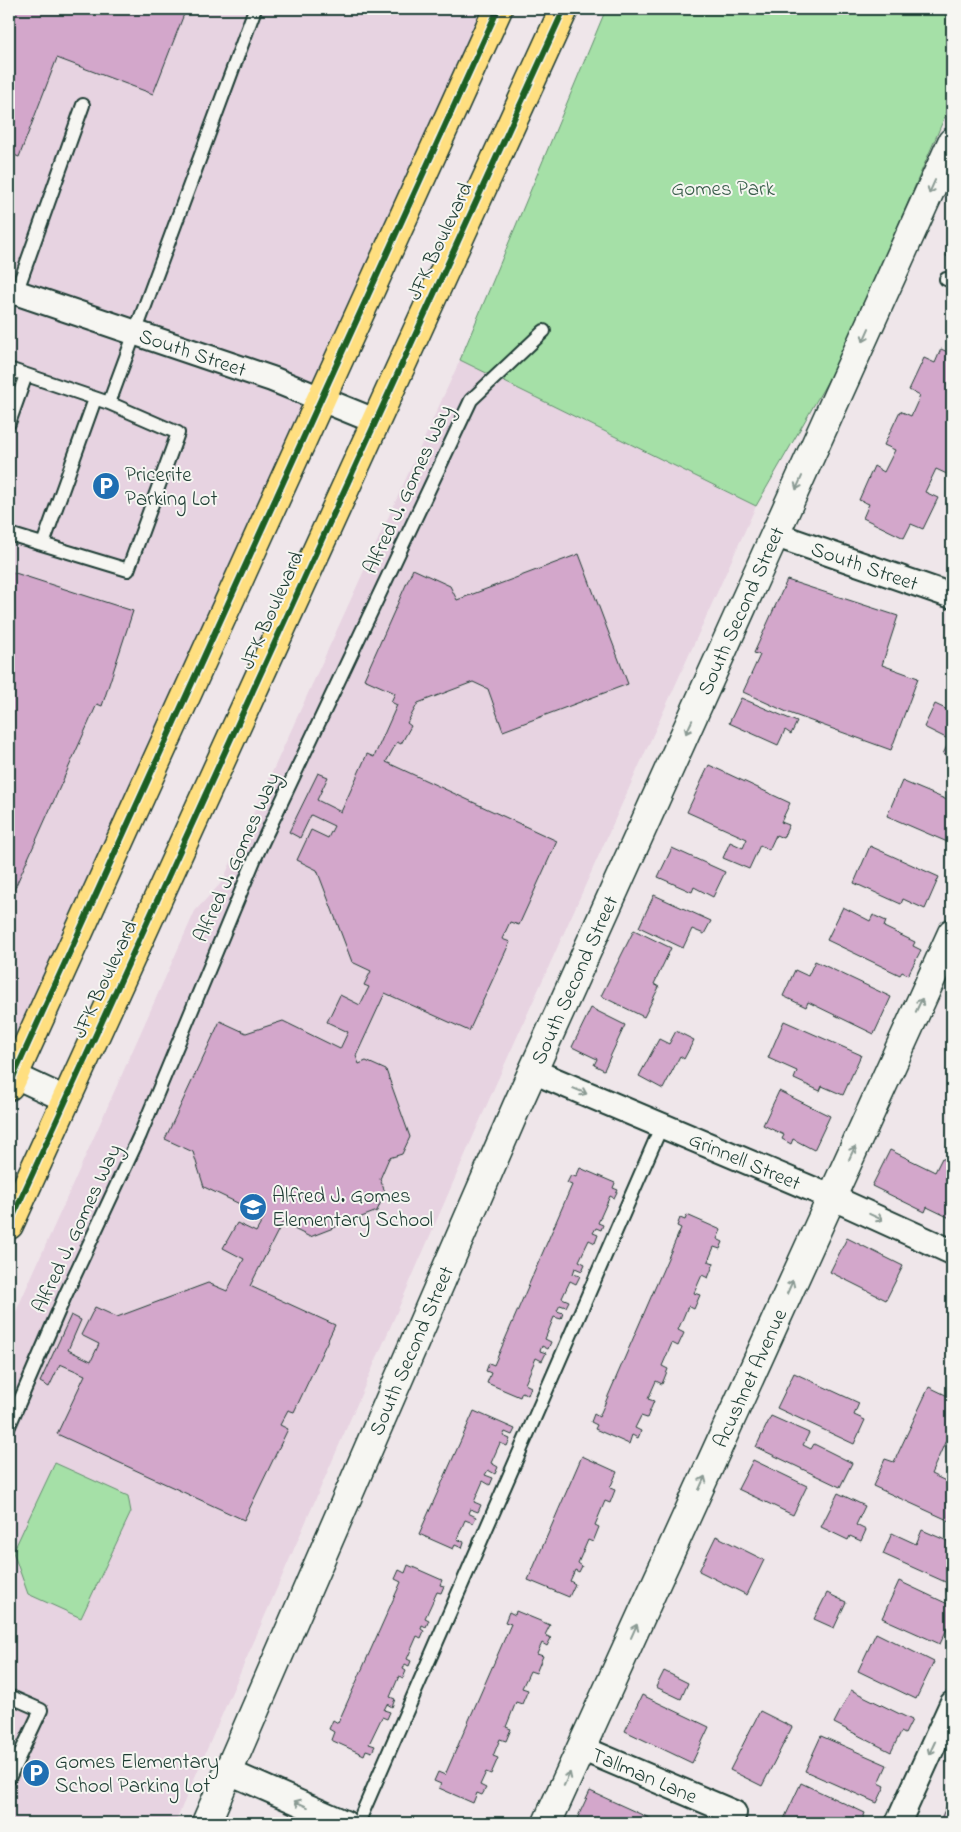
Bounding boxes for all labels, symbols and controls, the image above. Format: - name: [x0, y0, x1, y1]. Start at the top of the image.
- park label: Gomes Park: [671, 175, 776, 205]
- street label: JFK Boulevard: [400, 178, 481, 306]
- one-way arrow: [927, 179, 937, 194]
- street label: South Street: [134, 322, 250, 386]
- one-way arrow: [860, 327, 870, 342]
- street label: Alfred J. Gomes Way: [356, 400, 463, 580]
- place label: Pricerite Parking Lot: [125, 461, 218, 517]
- parking icon: Pricerite Parking Lot: [91, 471, 121, 501]
- one-way arrow: [794, 475, 804, 490]
- street label: South Second Street: [691, 522, 793, 701]
- street label: South Street: [807, 535, 922, 600]
- street label: JFK Boulevard: [233, 547, 312, 675]
- one-way arrow: [683, 719, 693, 734]
- street label: Alfred J. Gomes Way: [187, 768, 291, 948]
- street label: South Second Street: [525, 891, 627, 1070]
- street label: JFK Boulevard: [65, 916, 146, 1044]
- one-way arrow: [915, 998, 925, 1013]
- one-way arrow: [572, 1086, 587, 1096]
- street label: Grinnell Street: [684, 1126, 805, 1199]
- street label: Alfred J. Gomes Way: [25, 1139, 132, 1319]
- one-way arrow: [847, 1146, 857, 1161]
- place label: Alfred J. Gomes Elementary School: [272, 1182, 433, 1238]
- school or university icon: Alfred J. Gomes Elementary School: [238, 1192, 268, 1222]
- one-way arrow: [868, 1213, 883, 1223]
- street label: South Second Street: [363, 1262, 463, 1441]
- one-way arrow: [786, 1280, 796, 1295]
- street label: Acushnet Avenue: [707, 1304, 796, 1453]
- one-way arrow: [697, 1476, 707, 1491]
- one-way arrow: [630, 1624, 640, 1639]
- one-way arrow: [927, 1740, 936, 1755]
- street label: Tallman Lane: [586, 1741, 702, 1813]
- place label: Gomes Elementary School Parking Lot: [55, 1748, 219, 1804]
- parking icon: Gomes Elementary School Parking Lot: [21, 1758, 51, 1788]
- one-way arrow: [563, 1772, 572, 1787]
- one-way arrow: [294, 1798, 309, 1808]

